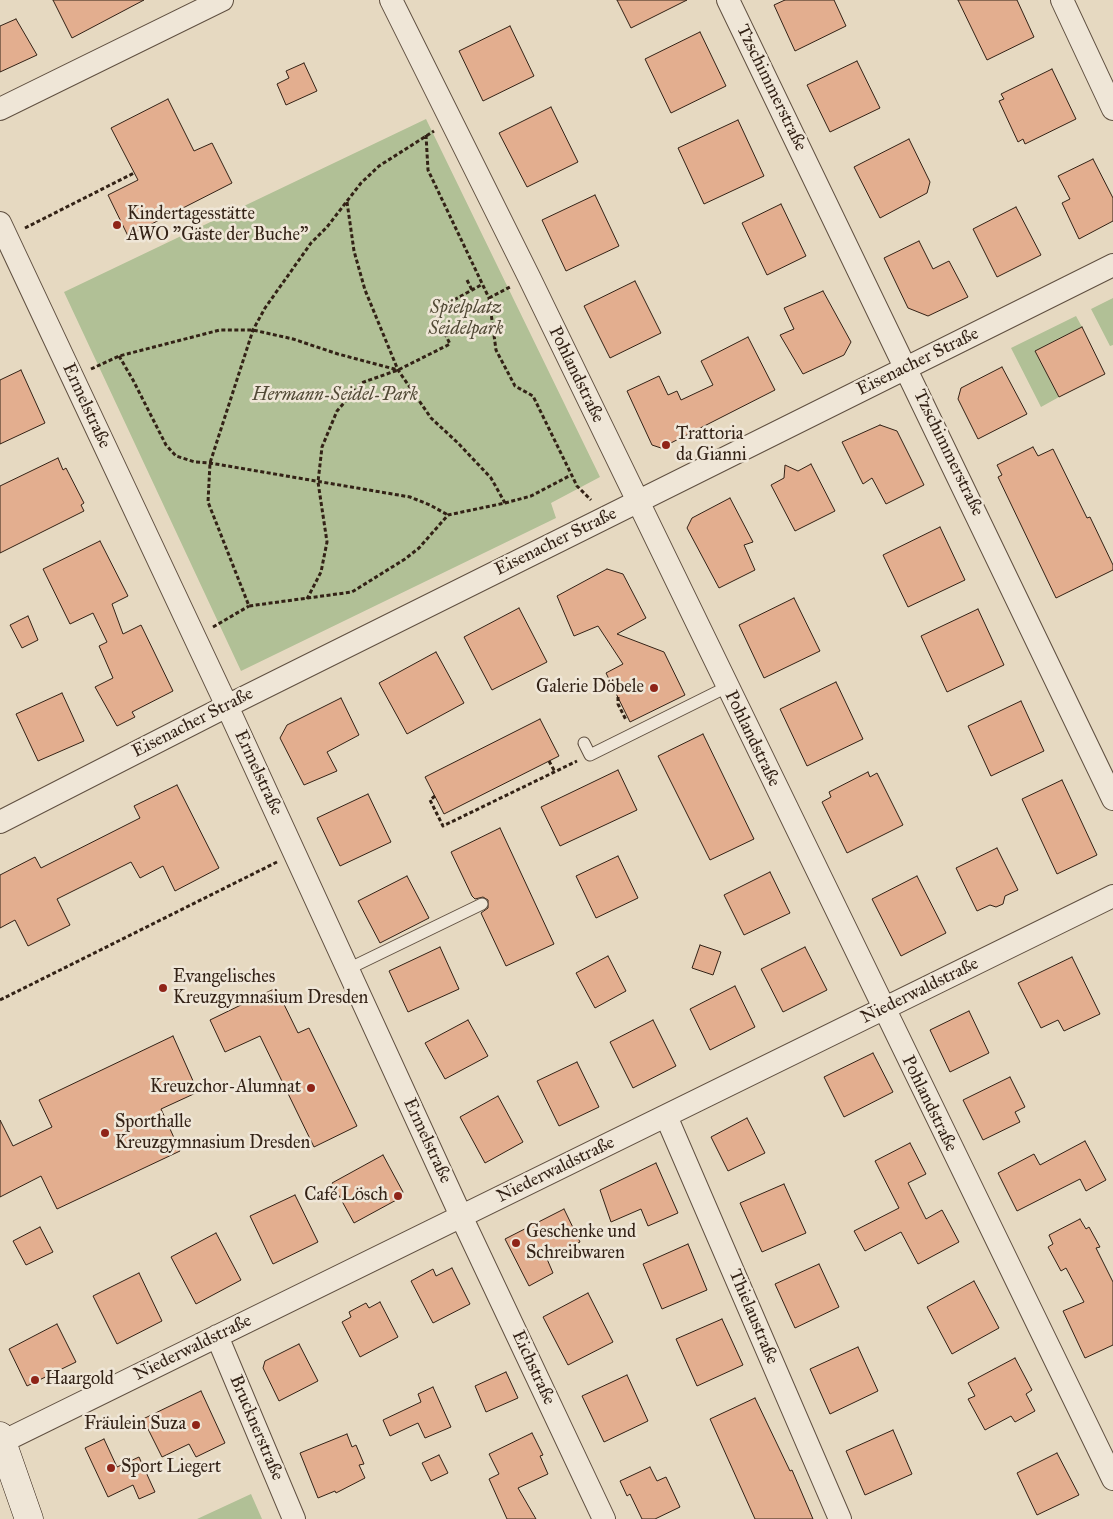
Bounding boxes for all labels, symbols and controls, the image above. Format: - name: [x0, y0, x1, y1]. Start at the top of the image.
- street label: Tzschimmerstraße: [731, 21, 811, 155]
- place label: Kindertagesstätte AWO "Gäste der Buche": [127, 204, 308, 246]
- marker: Kindertagesstätte AWO "Gäste der Buche": [111, 219, 123, 231]
- park label: Spielplatz Seidelpark: [429, 298, 503, 340]
- street label: Pohlandstraße: [543, 323, 609, 427]
- street label: Eisenacher Straße: [854, 323, 982, 401]
- street label: Ermelstraße: [57, 360, 115, 452]
- park label: Hermann-Seidel-Park: [252, 385, 418, 407]
- street label: Tzschimmerstraße: [908, 386, 988, 520]
- place label: Trattoria da Gianni: [676, 424, 747, 466]
- marker: Trattoria da Gianni: [660, 439, 672, 451]
- street label: Eisenacher Straße: [492, 503, 620, 581]
- place label: Galerie Döbele: [536, 677, 644, 699]
- marker: Galerie Döbele: [648, 682, 660, 694]
- street label: Eisenacher Straße: [129, 683, 257, 763]
- street label: Pohlandstraße: [719, 687, 785, 791]
- street label: Ermelstraße: [229, 727, 287, 819]
- street label: Niederwaldstraße: [858, 953, 982, 1029]
- place label: Evangelisches Kreuzgymnasium Dresden: [173, 967, 368, 1010]
- marker: Evangelisches Kreuzgymnasium Dresden: [157, 982, 169, 994]
- street label: Pohlandstraße: [896, 1052, 962, 1156]
- place label: Kreuzchor-Alumnat: [150, 1077, 301, 1099]
- marker: Kreuzchor-Alumnat: [305, 1082, 317, 1094]
- street label: Ermelstraße: [398, 1095, 456, 1187]
- place label: Sporthalle Kreuzgymnasium Dresden: [115, 1112, 310, 1154]
- marker: Sporthalle Kreuzgymnasium Dresden: [99, 1127, 111, 1139]
- street label: Niederwaldstraße: [494, 1132, 618, 1208]
- place label: Café Lösch: [304, 1185, 388, 1207]
- marker: Café Lösch: [392, 1190, 404, 1202]
- place label: Geschenke und Schreibwaren: [526, 1222, 636, 1264]
- marker: Geschenke und Schreibwaren: [510, 1237, 522, 1249]
- street label: Thielaustraße: [723, 1266, 783, 1368]
- street label: Niederwaldstraße: [131, 1310, 255, 1386]
- street label: Eichstraße: [506, 1327, 560, 1409]
- place label: Haargold: [45, 1369, 114, 1391]
- street label: Brucknerstraße: [224, 1372, 288, 1484]
- marker: Haargold: [29, 1374, 41, 1386]
- place label: Fräulein Suza: [84, 1414, 186, 1436]
- marker: Fräulein Suza: [190, 1419, 202, 1431]
- place label: Sport Liegert: [121, 1457, 221, 1479]
- marker: Sport Liegert: [105, 1462, 117, 1474]

